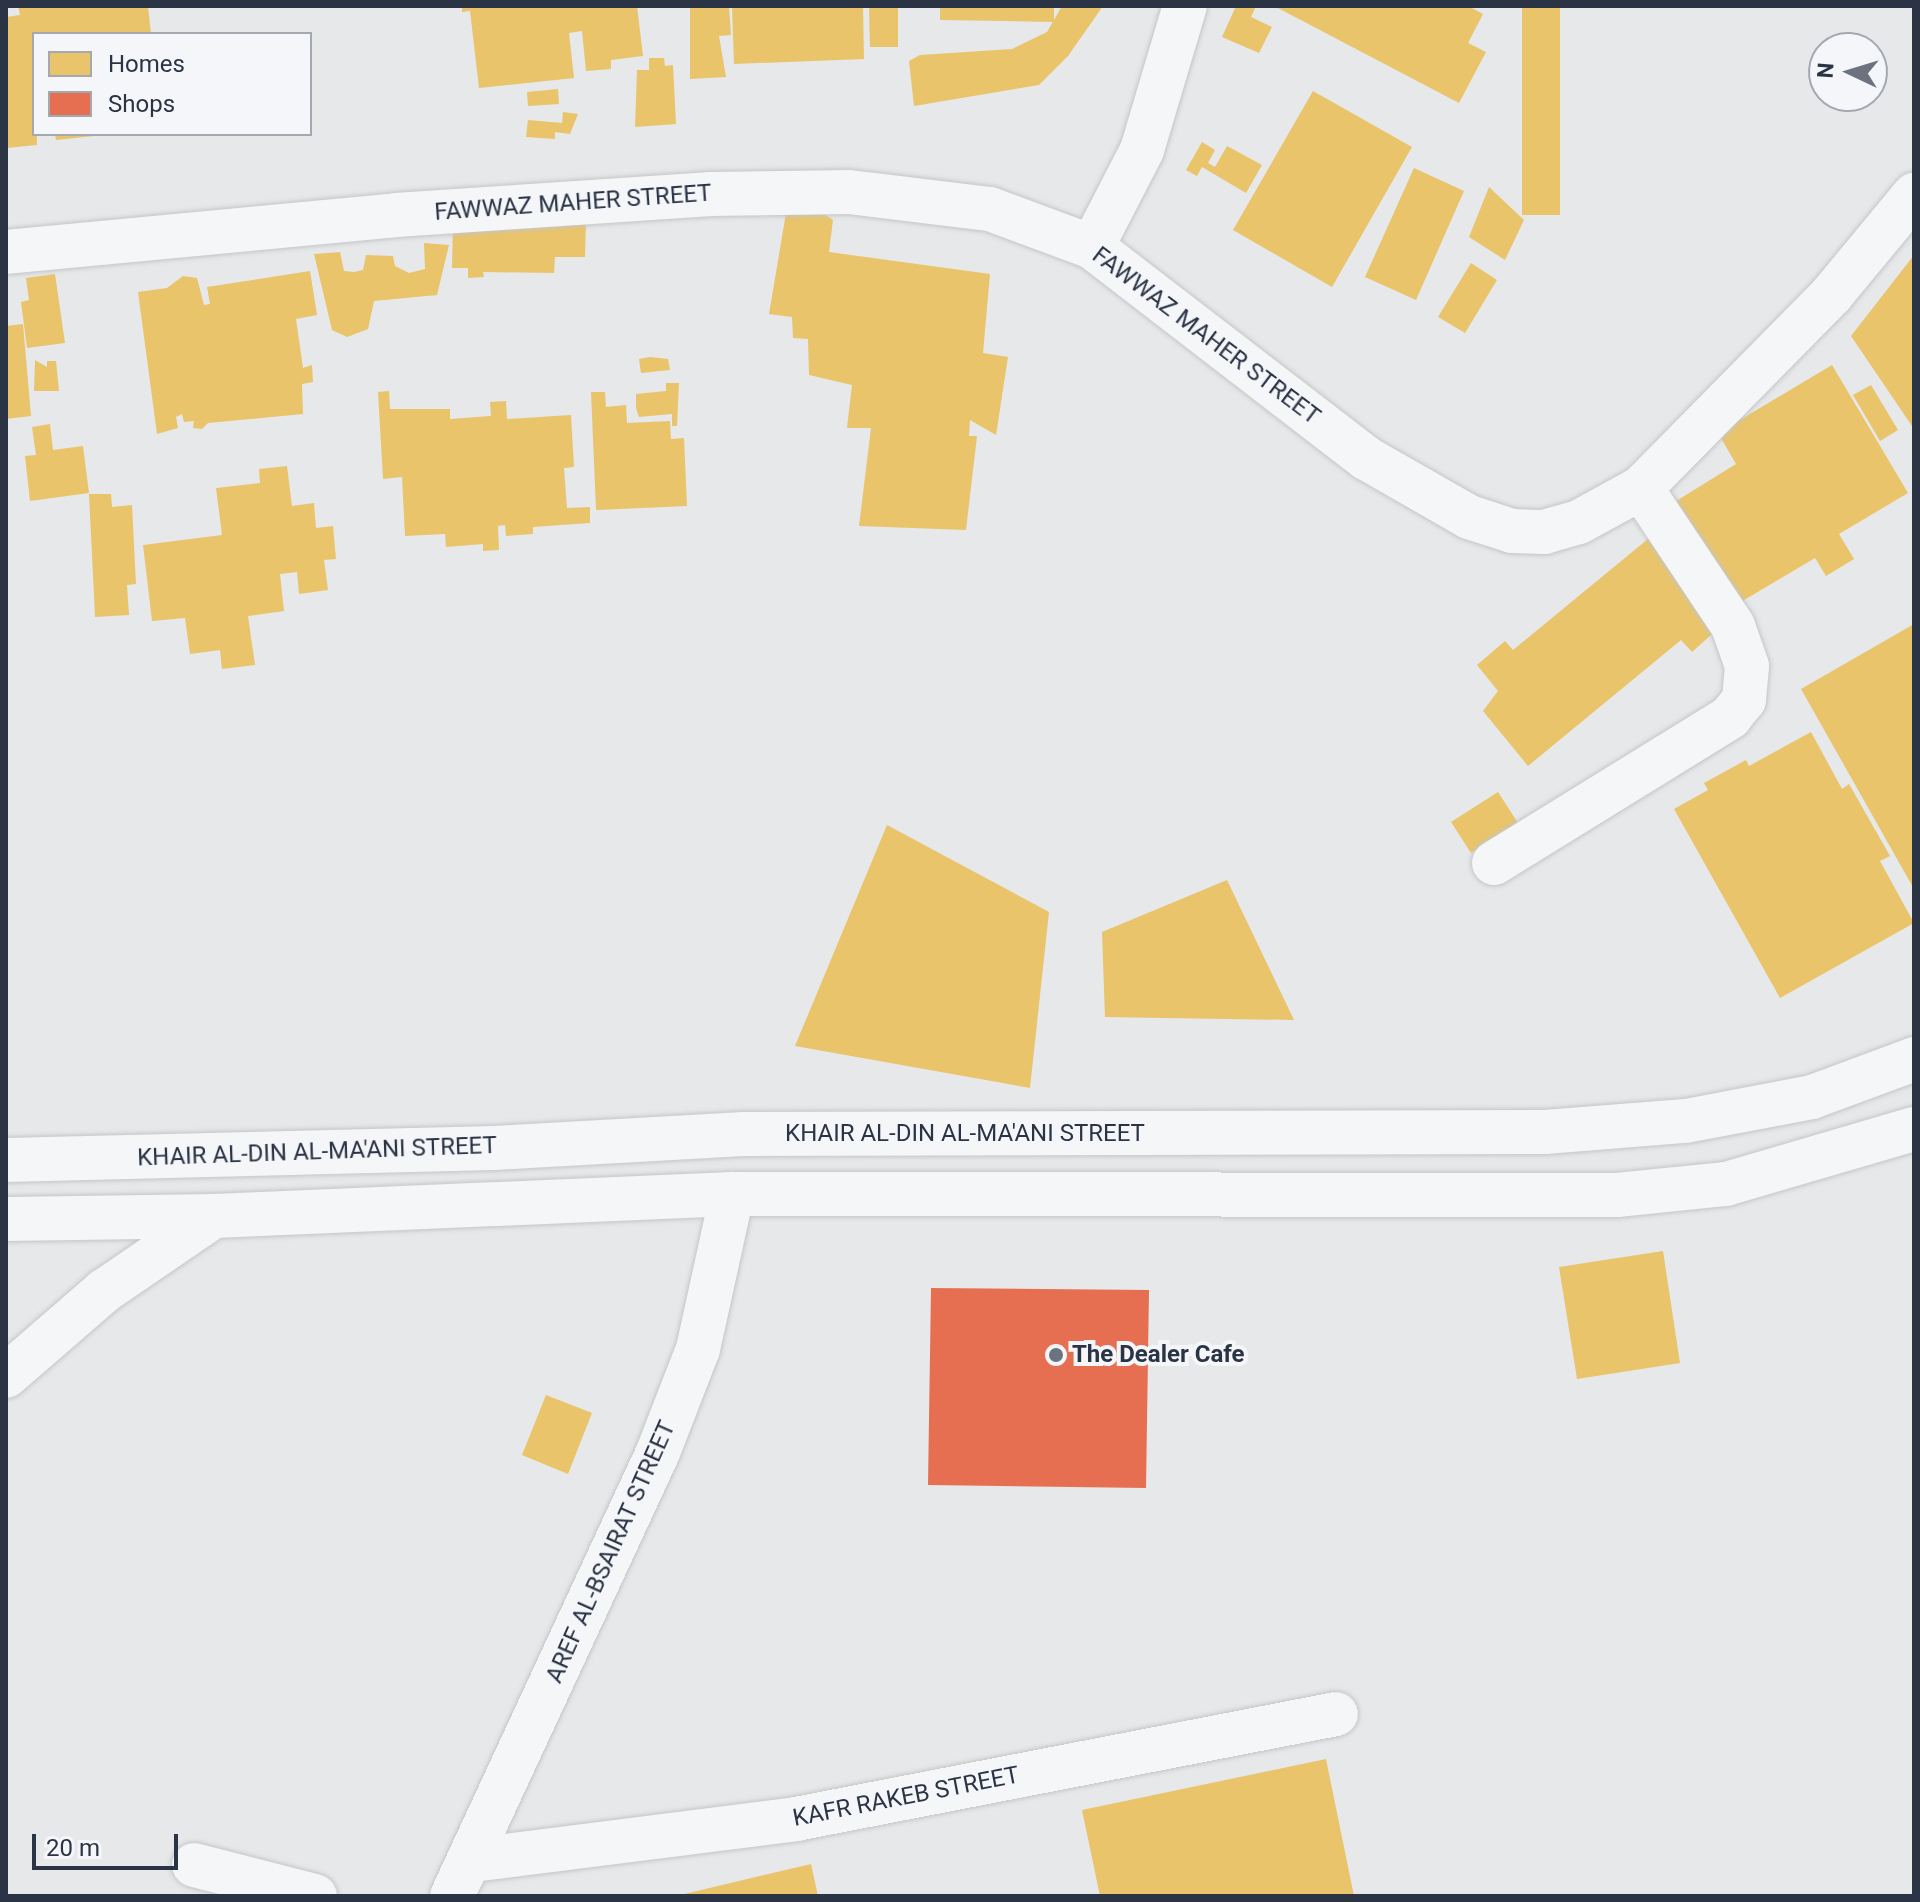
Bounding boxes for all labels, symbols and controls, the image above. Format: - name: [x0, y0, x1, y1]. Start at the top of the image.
- legend: [32, 32, 312, 136]
- north arrow: [1808, 32, 1888, 112]
- text: Homes: [108, 50, 185, 78]
- text: N: [1813, 62, 1839, 79]
- text: Shops: [108, 90, 175, 118]
- street label: FAWWAZ MAHER STREET: [433, 179, 713, 227]
- street label: FAWWAZ MAHER STREET: [1086, 241, 1326, 431]
- street label: KHAIR AL-DIN AL-MA'ANI STREET: [785, 1120, 1145, 1148]
- street label: KHAIR AL-DIN AL-MA'ANI STREET: [137, 1131, 497, 1173]
- place label: The Dealer Cafe: [1072, 1341, 1245, 1369]
- marker: The Dealer Cafe: [1047, 1346, 1065, 1364]
- street label: AREF AL-BSAIRAT STREET: [540, 1416, 682, 1688]
- street label: KAFR RAKEB STREET: [790, 1761, 1022, 1833]
- scale bar: [36, 1818, 182, 1868]
- text: 20 m: [46, 1834, 100, 1862]

